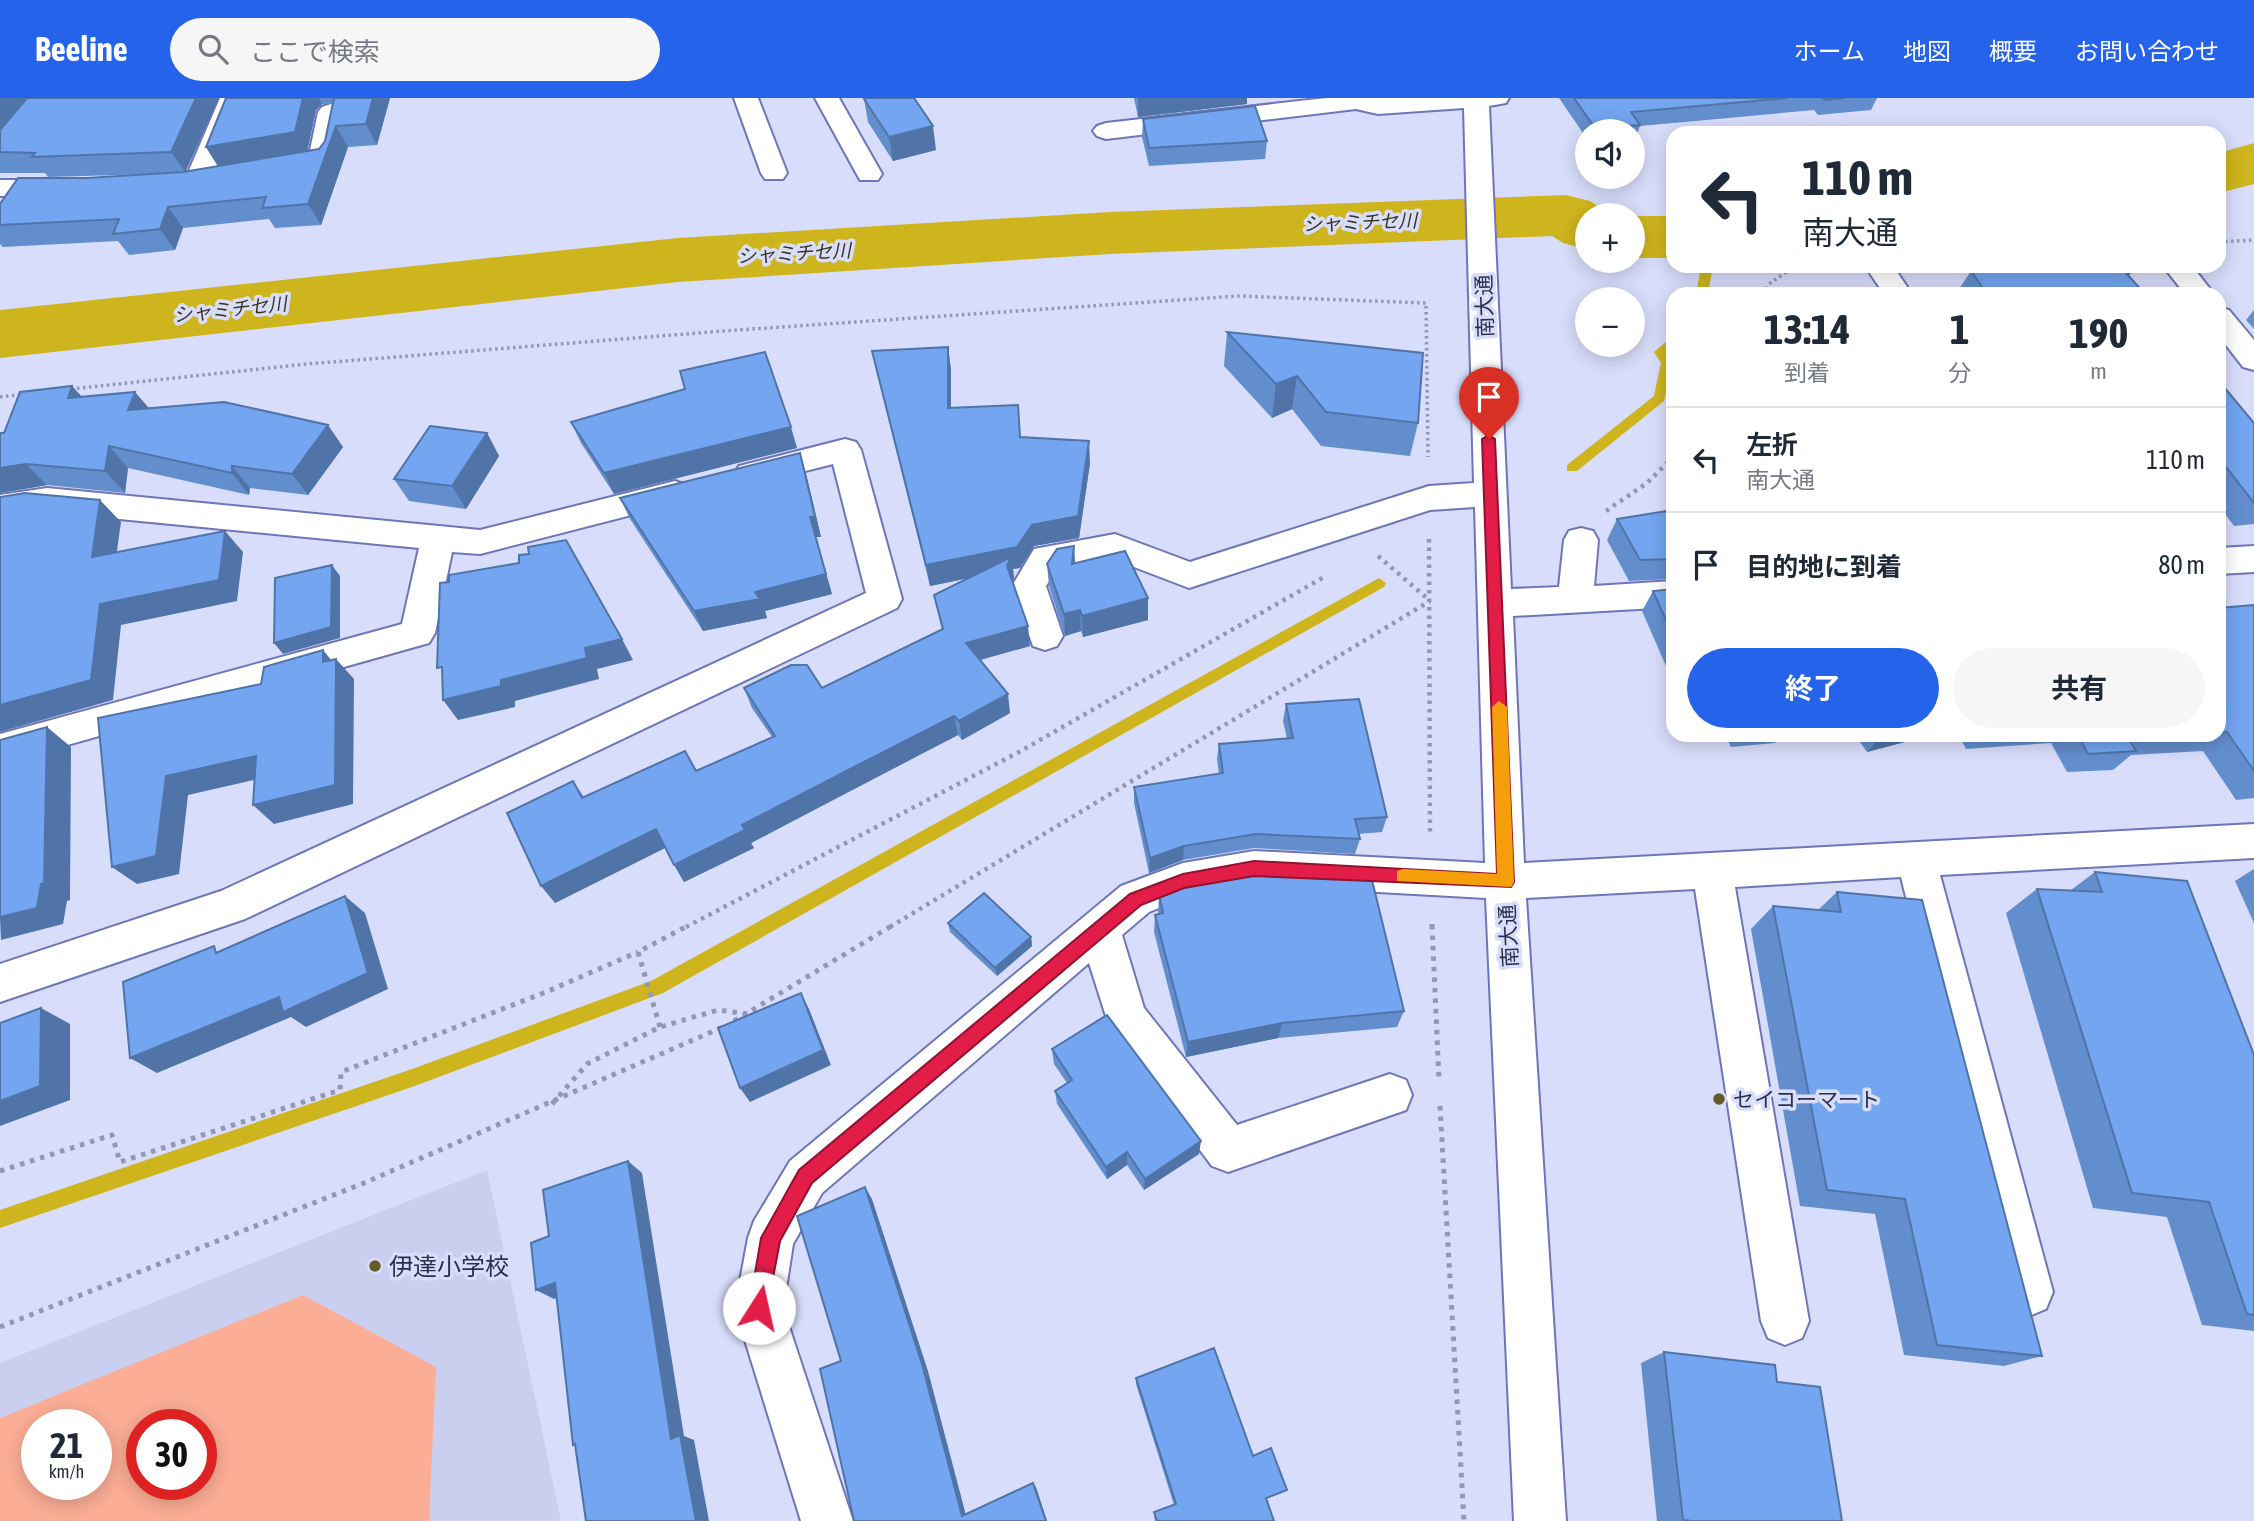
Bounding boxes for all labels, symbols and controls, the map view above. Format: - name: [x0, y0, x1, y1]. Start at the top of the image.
- search box: [170, 18, 660, 81]
- text: Beeline: [35, 30, 128, 68]
- icon: search: [194, 30, 232, 68]
- text: ここで検索: [250, 37, 380, 67]
- text: ホーム: [1794, 38, 1865, 65]
- text: 地図: [1903, 38, 1951, 65]
- text: 概要: [1989, 38, 2037, 65]
- text: お問い合わせ: [2075, 38, 2219, 65]
- map controls: [1575, 119, 1645, 357]
- button: sound: [1575, 119, 1645, 189]
- text: 110 m: [1802, 149, 1913, 205]
- icon: left: [1687, 154, 1778, 245]
- button: +: [1575, 203, 1645, 273]
- water label: シャミチセ川: [1303, 209, 1419, 235]
- text: 南大通: [1802, 214, 1898, 251]
- water label: シャミチセ川: [736, 239, 853, 267]
- street label: 南大通: [1471, 274, 1497, 338]
- button: −: [1575, 287, 1645, 357]
- water label: シャミチセ川: [172, 292, 290, 326]
- text: 13:14: [1764, 305, 1850, 353]
- text: 1: [1950, 305, 1969, 353]
- text: 190: [2069, 309, 2128, 357]
- text: m: [2090, 358, 2107, 384]
- text: 到着: [1784, 360, 1830, 386]
- text: 分: [1948, 360, 1971, 386]
- pin: [1459, 367, 1519, 439]
- icon: arrive: [1470, 378, 1508, 416]
- text: 左折: [1746, 430, 1798, 460]
- icon: left: [1687, 441, 1725, 479]
- text: 110 m: [2146, 445, 2205, 475]
- text: 南大通: [1746, 467, 1815, 493]
- icon: arrive: [1687, 546, 1725, 584]
- text: 80 m: [2158, 550, 2205, 580]
- text: 目的地に到着: [1746, 552, 1902, 582]
- button: 終了: [1687, 648, 1939, 728]
- button: 共有: [1953, 648, 2205, 728]
- street label: 南大通: [1494, 904, 1522, 968]
- place label: セイコーマート: [1733, 1087, 1880, 1111]
- marker: セイコーマート: [1711, 1091, 1727, 1107]
- place label: 伊達小学校: [389, 1253, 509, 1280]
- marker: 伊達小学校: [367, 1258, 383, 1274]
- position arrow: [722, 1271, 796, 1345]
- speed limit sign: 30: [126, 1409, 217, 1500]
- text: 21: [50, 1425, 83, 1465]
- text: km/h: [49, 1461, 84, 1482]

